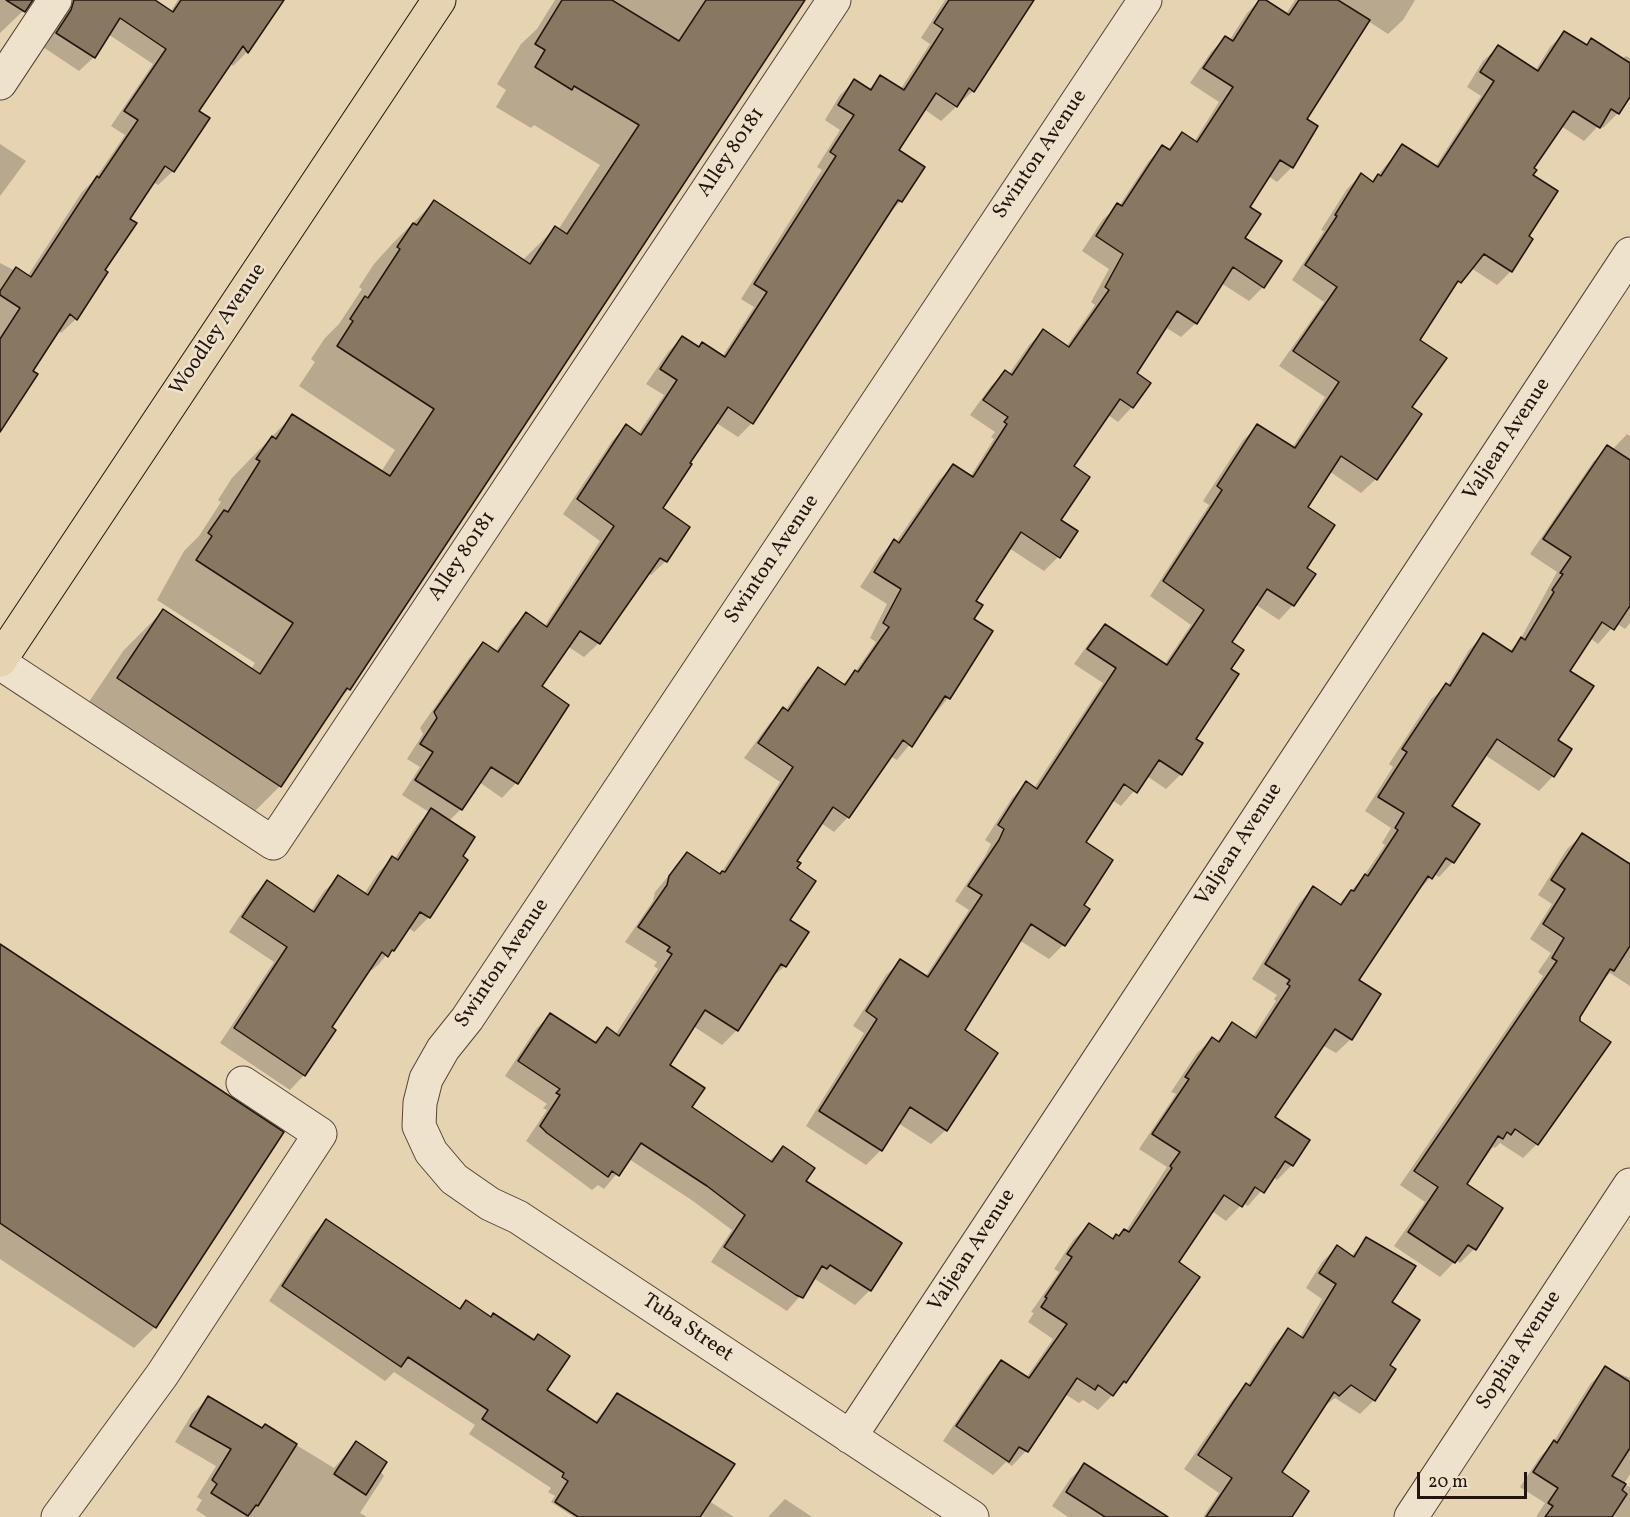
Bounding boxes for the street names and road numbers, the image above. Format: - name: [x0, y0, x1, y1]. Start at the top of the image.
- street label: Swinton Avenue: [988, 86, 1094, 224]
- street label: Alley 80181: [693, 103, 771, 203]
- street label: Woodley Avenue: [166, 259, 272, 401]
- street label: Valjean Avenue: [1459, 374, 1557, 506]
- street label: Swinton Avenue: [720, 491, 826, 629]
- street label: Alley 80181: [424, 507, 502, 607]
- street label: Valjean Avenue: [1191, 779, 1289, 911]
- street label: Swinton Avenue: [450, 895, 556, 1033]
- street label: Valjean Avenue: [924, 1185, 1022, 1317]
- street label: Sophia Avenue: [1472, 1287, 1568, 1415]
- street label: Tuba Street: [637, 1289, 737, 1369]

